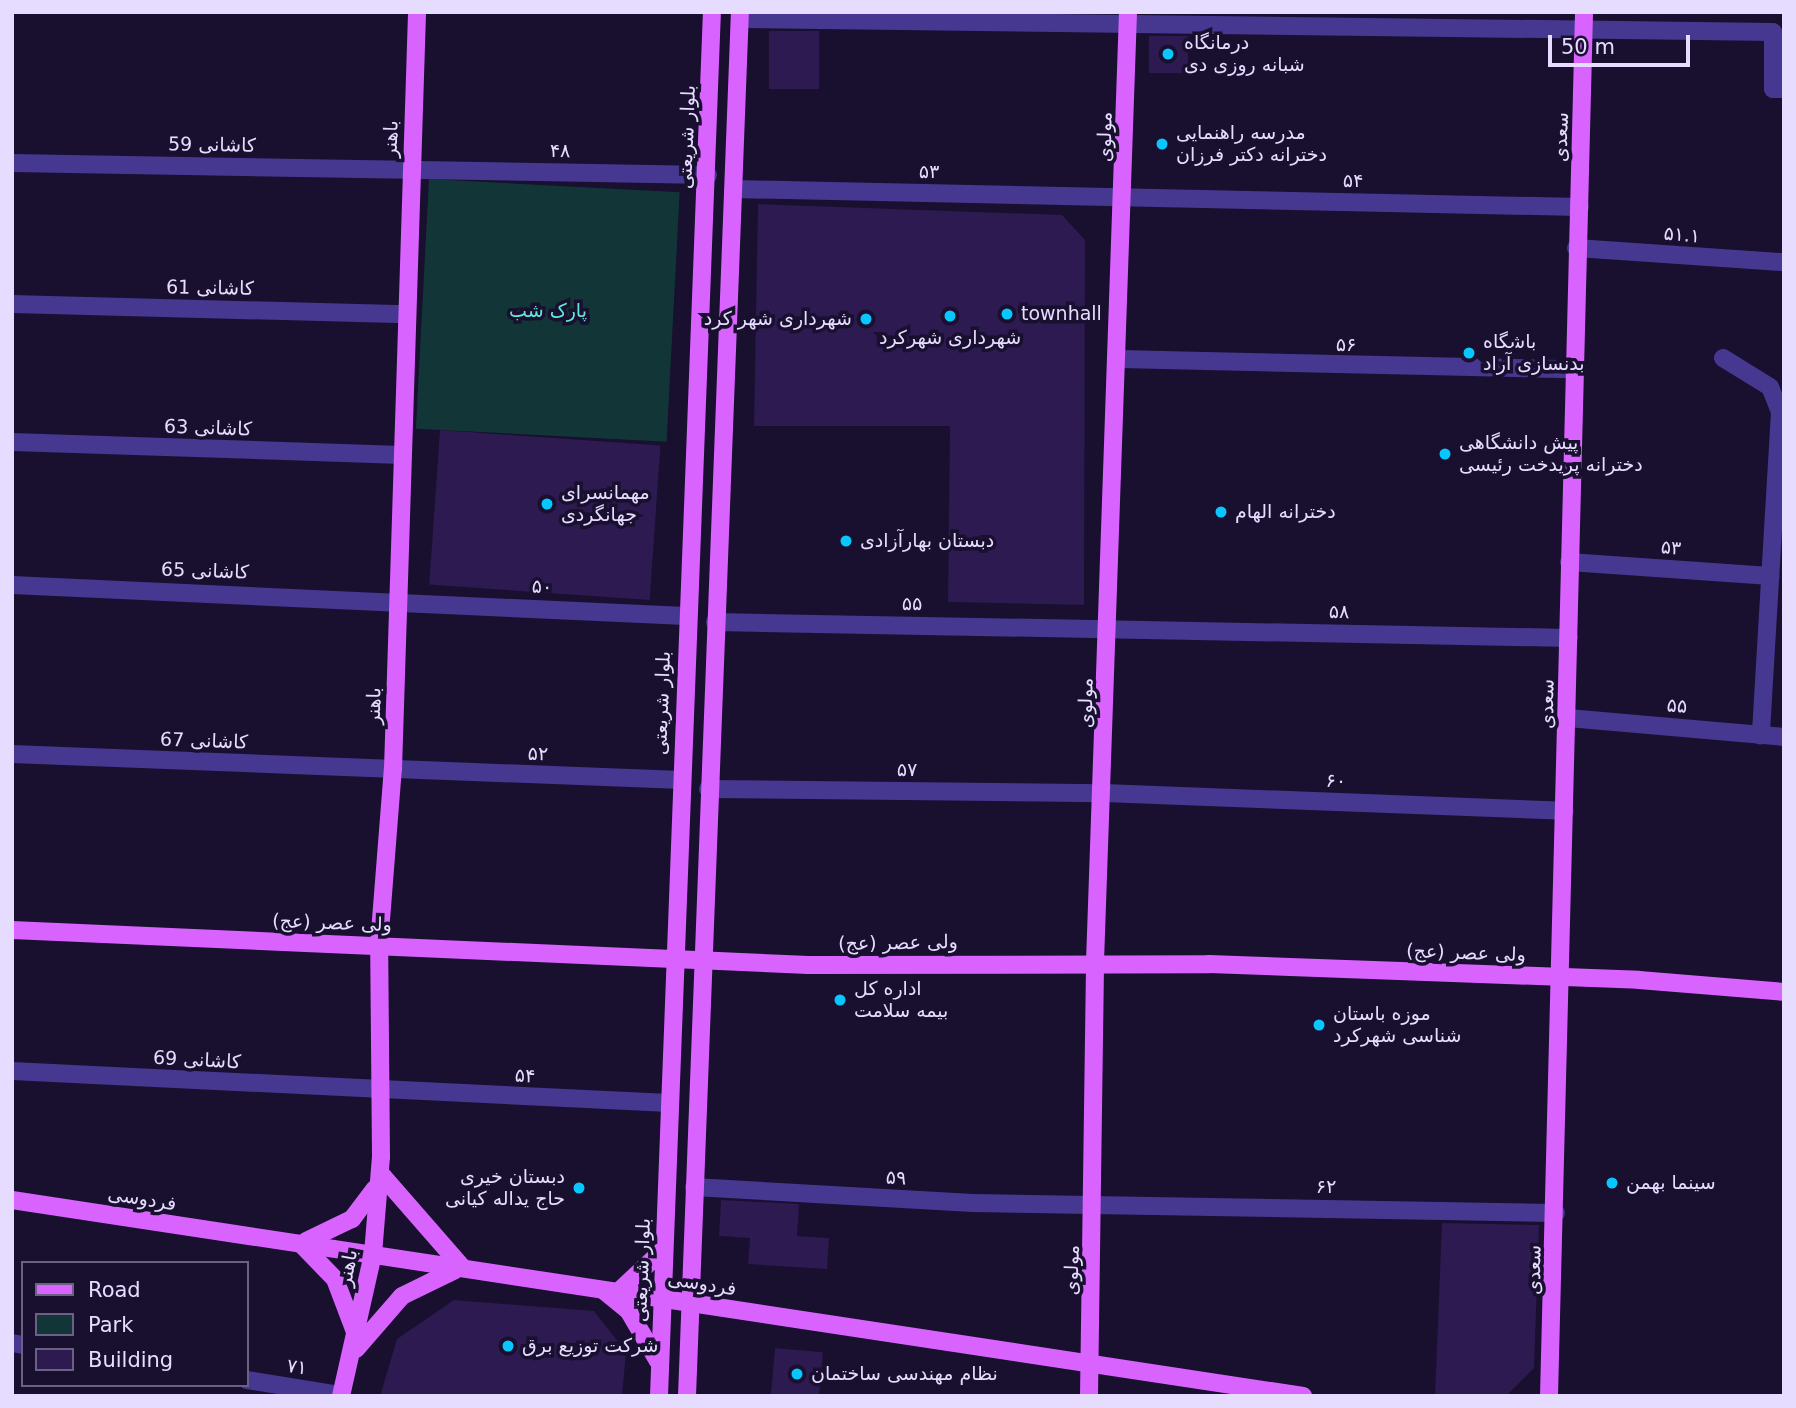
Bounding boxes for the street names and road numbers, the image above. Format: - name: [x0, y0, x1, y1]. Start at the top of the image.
- street label: بلوار شریعتی: [674, 84, 700, 190]
- street label: مولوی: [1093, 112, 1117, 162]
- street label: سعدی: [1549, 112, 1573, 162]
- street label: باهنر: [379, 120, 403, 158]
- street label: کاشانی 59: [168, 133, 256, 157]
- street label: ۴۸: [550, 139, 570, 163]
- street label: ۵۳: [919, 160, 939, 184]
- street label: ۵۴: [1343, 169, 1363, 193]
- street label: ۵۱.۱: [1663, 222, 1701, 248]
- street label: کاشانی 61: [166, 276, 254, 300]
- street label: ۵۶: [1336, 333, 1356, 357]
- street label: کاشانی 63: [164, 415, 252, 441]
- street label: ۵۳: [1660, 536, 1682, 560]
- street label: کاشانی 65: [161, 558, 249, 584]
- street label: ۵۰: [531, 575, 553, 599]
- street label: ۵۵: [902, 592, 922, 616]
- street label: ۵۸: [1329, 600, 1349, 624]
- street label: بلوار شریعتی: [649, 650, 675, 756]
- street label: مولوی: [1074, 678, 1098, 728]
- street label: سعدی: [1535, 679, 1559, 729]
- street label: باهنر: [362, 687, 386, 725]
- street label: ۵۵: [1666, 694, 1688, 718]
- street label: کاشانی 67: [160, 728, 248, 754]
- street label: ۵۲: [527, 742, 549, 766]
- street label: ۵۷: [897, 758, 917, 782]
- street label: ۶۰: [1325, 769, 1347, 793]
- street label: ولی عصر (عج): [272, 910, 392, 936]
- street label: ولی عصر (عج): [838, 931, 958, 955]
- street label: ولی عصر (عج): [1406, 940, 1526, 966]
- street label: کاشانی 69: [153, 1046, 241, 1074]
- street label: ۵۴: [514, 1064, 536, 1088]
- street label: ۵۹: [885, 1166, 907, 1190]
- street label: ۶۲: [1316, 1175, 1336, 1199]
- street label: فردوسی: [106, 1182, 178, 1216]
- street label: بلوار شریعتی: [629, 1217, 655, 1323]
- street label: مولوی: [1060, 1244, 1084, 1296]
- street label: سعدی: [1522, 1245, 1546, 1295]
- street label: باهنر: [334, 1248, 362, 1288]
- street label: فردوسی: [666, 1267, 738, 1301]
- street label: ۷۱: [285, 1354, 309, 1380]

